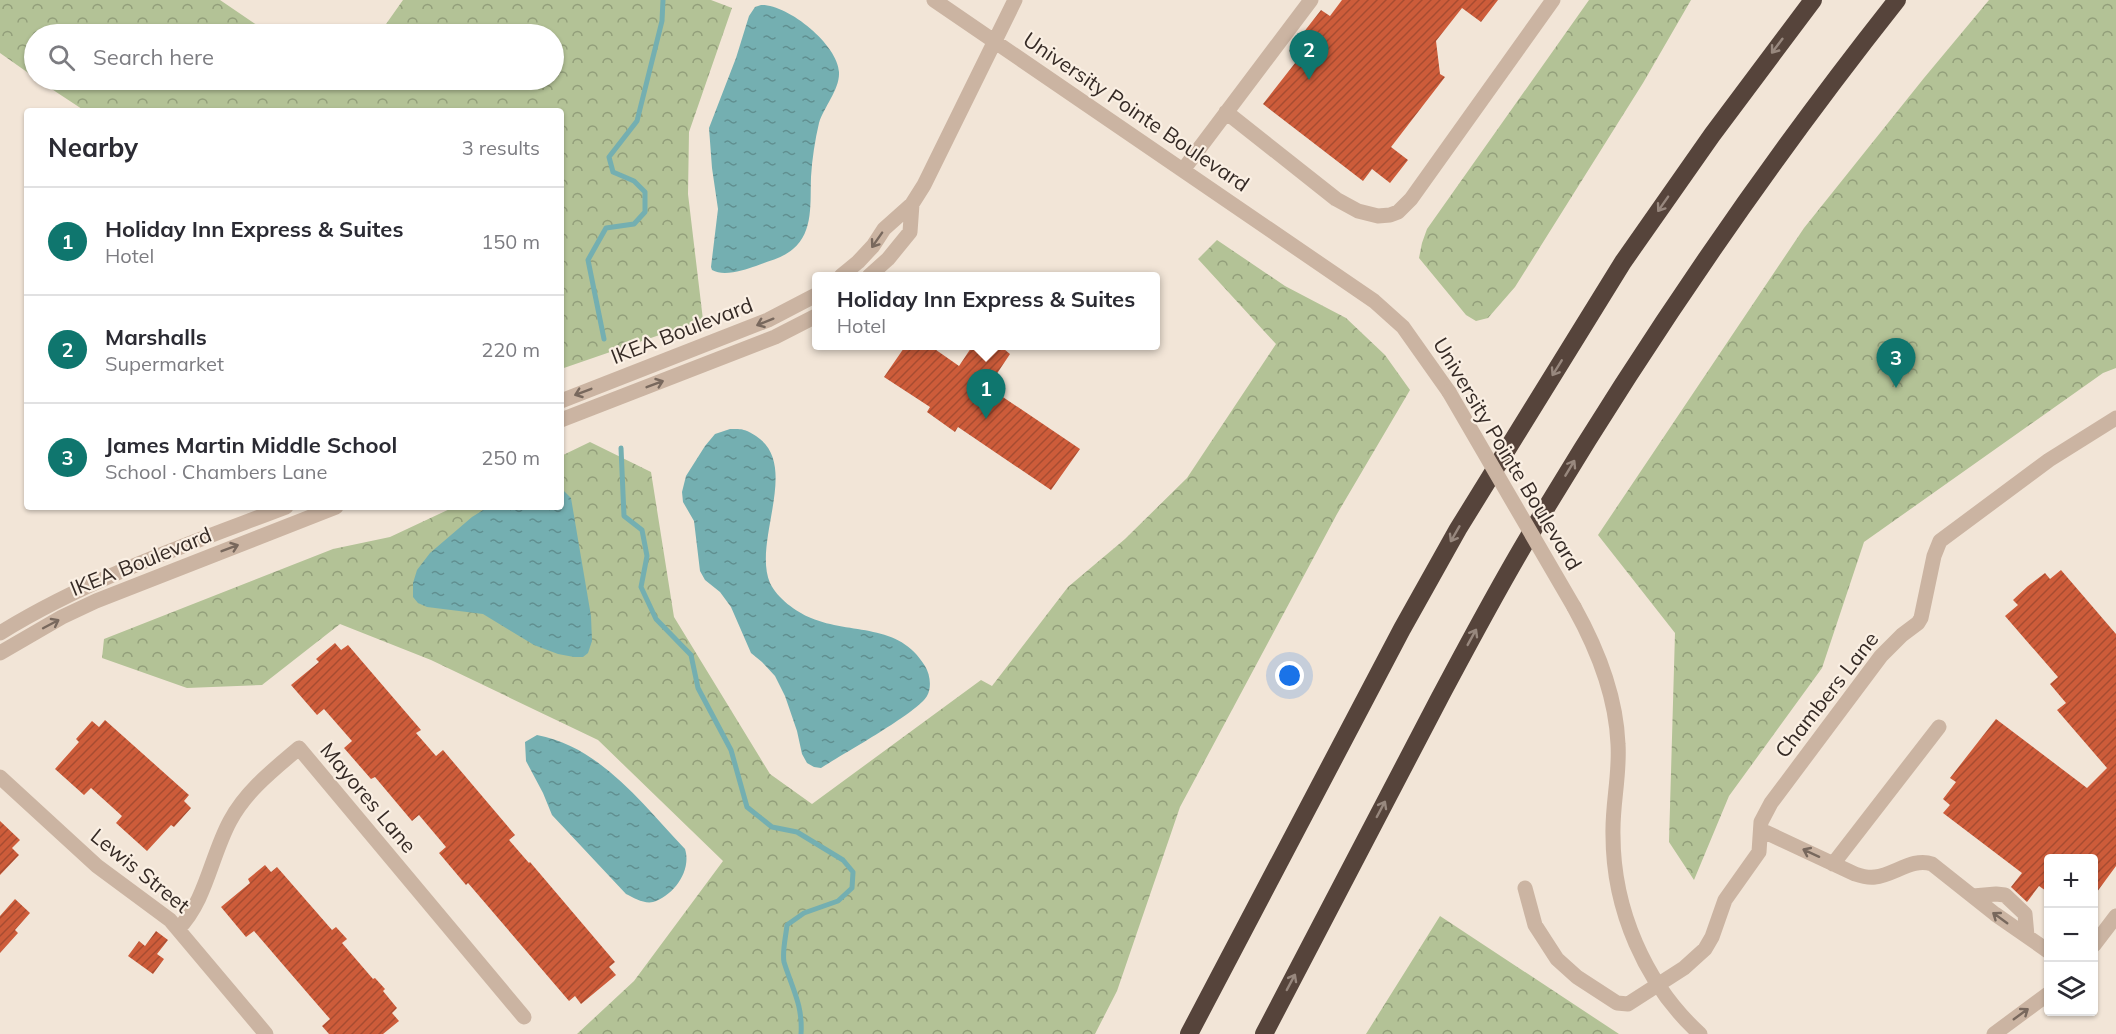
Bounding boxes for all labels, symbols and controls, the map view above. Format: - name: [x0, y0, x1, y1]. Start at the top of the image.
- search box: [24, 24, 564, 90]
- street label: University Pointe Boulevard: [1019, 26, 1255, 197]
- pin: 2: [1290, 31, 1328, 80]
- one-way arrow: [1771, 38, 1783, 54]
- icon: search: [45, 41, 78, 74]
- text: Search here: [93, 43, 214, 71]
- text: Nearby: [48, 131, 138, 164]
- text: 3 results: [462, 135, 540, 160]
- one-way arrow: [1657, 196, 1669, 212]
- text: Holiday Inn Express & Suites: [105, 215, 403, 243]
- text: 1: [62, 229, 74, 254]
- text: 150 m: [481, 229, 540, 254]
- one-way arrow: [871, 232, 883, 248]
- text: Hotel: [105, 243, 154, 268]
- popup: [812, 272, 1160, 350]
- text: Holiday Inn Express & Suites: [837, 285, 1135, 313]
- street label: IKEA Boulevard: [607, 291, 756, 369]
- text: Hotel: [837, 313, 886, 338]
- one-way arrow: [756, 317, 774, 328]
- text: Marshalls: [105, 323, 207, 351]
- street label: University Pointe Boulevard: [1428, 332, 1588, 575]
- text: 2: [62, 337, 74, 362]
- text: 220 m: [481, 337, 540, 362]
- pin: 3: [1876, 338, 1916, 388]
- text: Supermarket: [105, 351, 224, 376]
- one-way arrow: [1550, 359, 1562, 376]
- pin: 1: [966, 370, 1006, 419]
- one-way arrow: [645, 377, 663, 388]
- one-way arrow: [574, 388, 593, 399]
- text: James Martin Middle School: [105, 431, 397, 459]
- text: 3: [62, 445, 74, 470]
- text: 250 m: [481, 445, 540, 470]
- text: School · Chambers Lane: [105, 459, 327, 484]
- one-way arrow: [1565, 460, 1577, 477]
- street label: IKEA Boulevard: [66, 521, 215, 601]
- one-way arrow: [1449, 525, 1461, 542]
- one-way arrow: [220, 542, 239, 553]
- one-way arrow: [41, 618, 59, 629]
- street label: Chambers Lane: [1769, 626, 1884, 763]
- one-way arrow: [1467, 629, 1479, 646]
- your location: [1275, 661, 1304, 690]
- street label: Mayores Lane: [315, 737, 422, 858]
- one-way arrow: [1375, 801, 1387, 818]
- street label: Lewis Street: [86, 822, 195, 918]
- one-way arrow: [1803, 847, 1821, 859]
- map controls: [2044, 854, 2098, 1016]
- button: +: [2044, 854, 2098, 908]
- button: −: [2044, 908, 2098, 962]
- one-way arrow: [1993, 912, 2009, 924]
- button: layers: [2044, 962, 2098, 1016]
- one-way arrow: [1285, 974, 1297, 991]
- one-way arrow: [2013, 1008, 2029, 1020]

